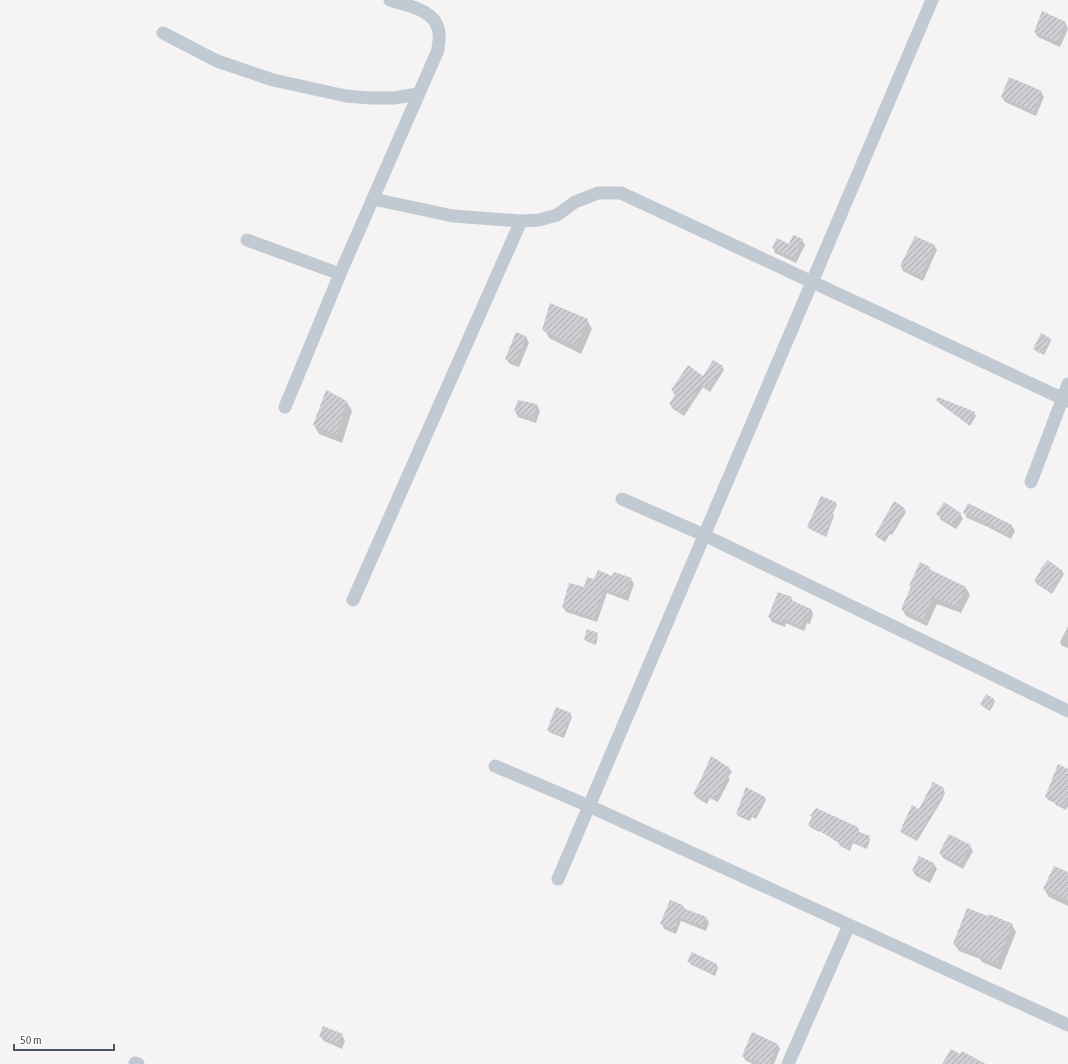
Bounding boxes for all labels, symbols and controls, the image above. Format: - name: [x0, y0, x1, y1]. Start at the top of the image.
- scale bar: [14, 1026, 114, 1052]
- text: 50 m: [20, 1033, 42, 1047]

